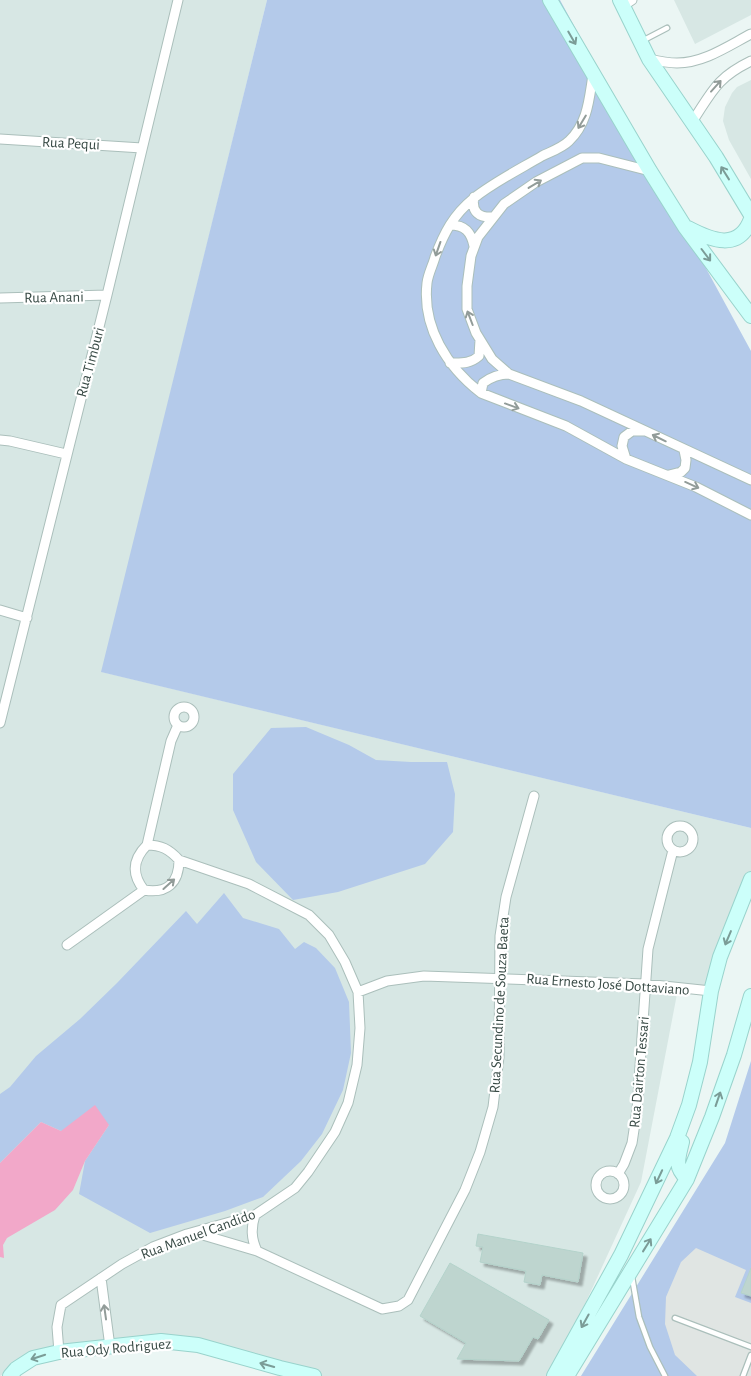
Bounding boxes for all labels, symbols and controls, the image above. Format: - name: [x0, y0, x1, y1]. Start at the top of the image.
- one-way arrow: [567, 30, 577, 44]
- one-way arrow: [710, 80, 722, 92]
- one-way arrow: [576, 114, 586, 128]
- street label: Rua Pequi: [42, 134, 100, 153]
- one-way arrow: [720, 167, 730, 181]
- one-way arrow: [528, 178, 542, 188]
- one-way arrow: [433, 241, 442, 256]
- one-way arrow: [701, 248, 711, 262]
- street label: Rua Anani: [24, 289, 84, 306]
- one-way arrow: [465, 311, 474, 326]
- street label: Rua Timburi: [74, 326, 107, 399]
- one-way arrow: [504, 401, 519, 411]
- one-way arrow: [652, 433, 667, 442]
- one-way arrow: [684, 481, 699, 491]
- one-way arrow: [163, 878, 176, 890]
- street label: Rua Secundino de Souza Baeta: [487, 916, 512, 1094]
- one-way arrow: [723, 930, 733, 945]
- street label: Rua Ernesto José Dottaviano: [526, 971, 690, 998]
- street label: Rua Dairton Tessari: [627, 1016, 652, 1128]
- one-way arrow: [714, 1092, 723, 1108]
- one-way arrow: [654, 1169, 663, 1184]
- street label: Rua Manuel Candido: [139, 1207, 258, 1262]
- one-way arrow: [642, 1238, 652, 1252]
- one-way arrow: [100, 1305, 110, 1321]
- one-way arrow: [579, 1314, 589, 1328]
- street label: Rua Ody Rodriguez: [60, 1336, 172, 1361]
- one-way arrow: [31, 1353, 47, 1363]
- one-way arrow: [259, 1359, 275, 1369]

